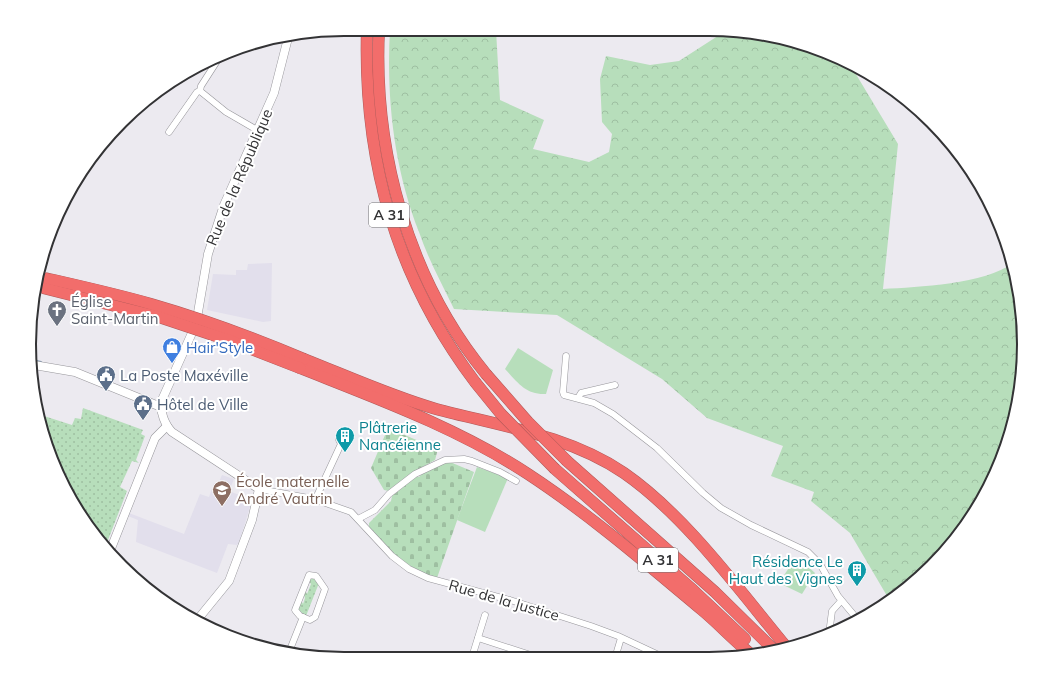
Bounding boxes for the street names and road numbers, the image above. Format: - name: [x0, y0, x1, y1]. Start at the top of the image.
- street label: Rue de la République: [202, 106, 276, 248]
- road number: A 31: [369, 203, 409, 227]
- road number: A 31: [638, 548, 678, 572]
- street label: Rue de la Justice: [447, 575, 561, 625]

